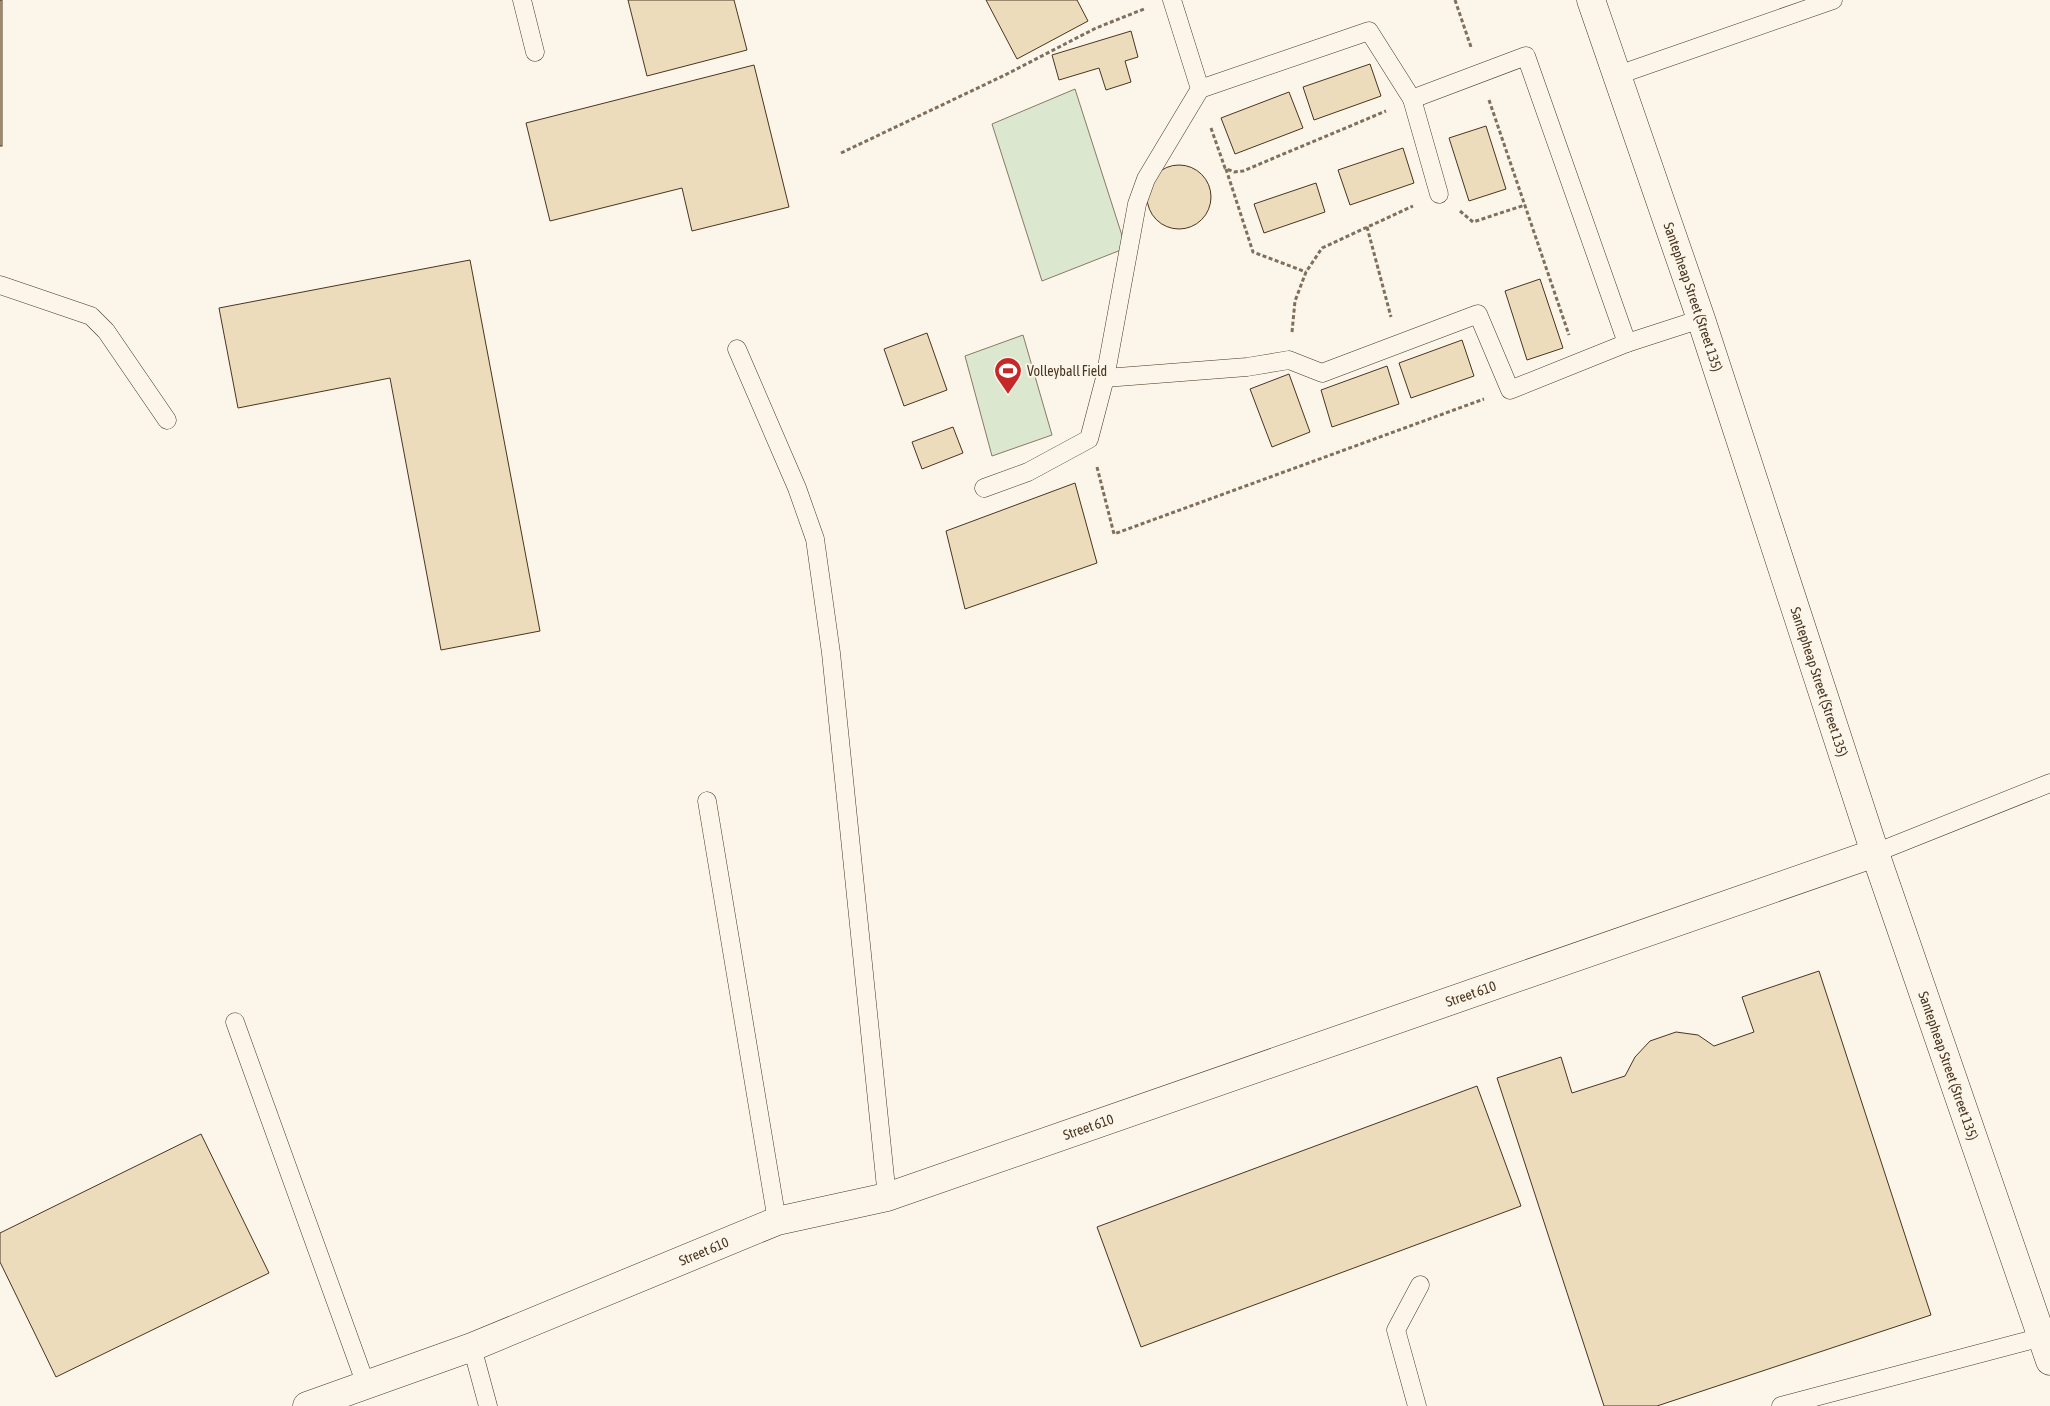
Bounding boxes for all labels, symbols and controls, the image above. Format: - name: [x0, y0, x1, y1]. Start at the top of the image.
- street label: Santepheap Street (Street 135): [1660, 220, 1726, 373]
- sports icon: Volleyball Field: [993, 356, 1023, 395]
- place label: Volleyball Field: [1027, 363, 1107, 379]
- street label: Santepheap Street (Street 135): [1787, 605, 1851, 759]
- street label: Street 610: [1443, 977, 1499, 1010]
- street label: Santepheap Street (Street 135): [1915, 989, 1981, 1142]
- street label: Street 610: [1061, 1111, 1116, 1143]
- street label: Street 610: [676, 1234, 731, 1269]

